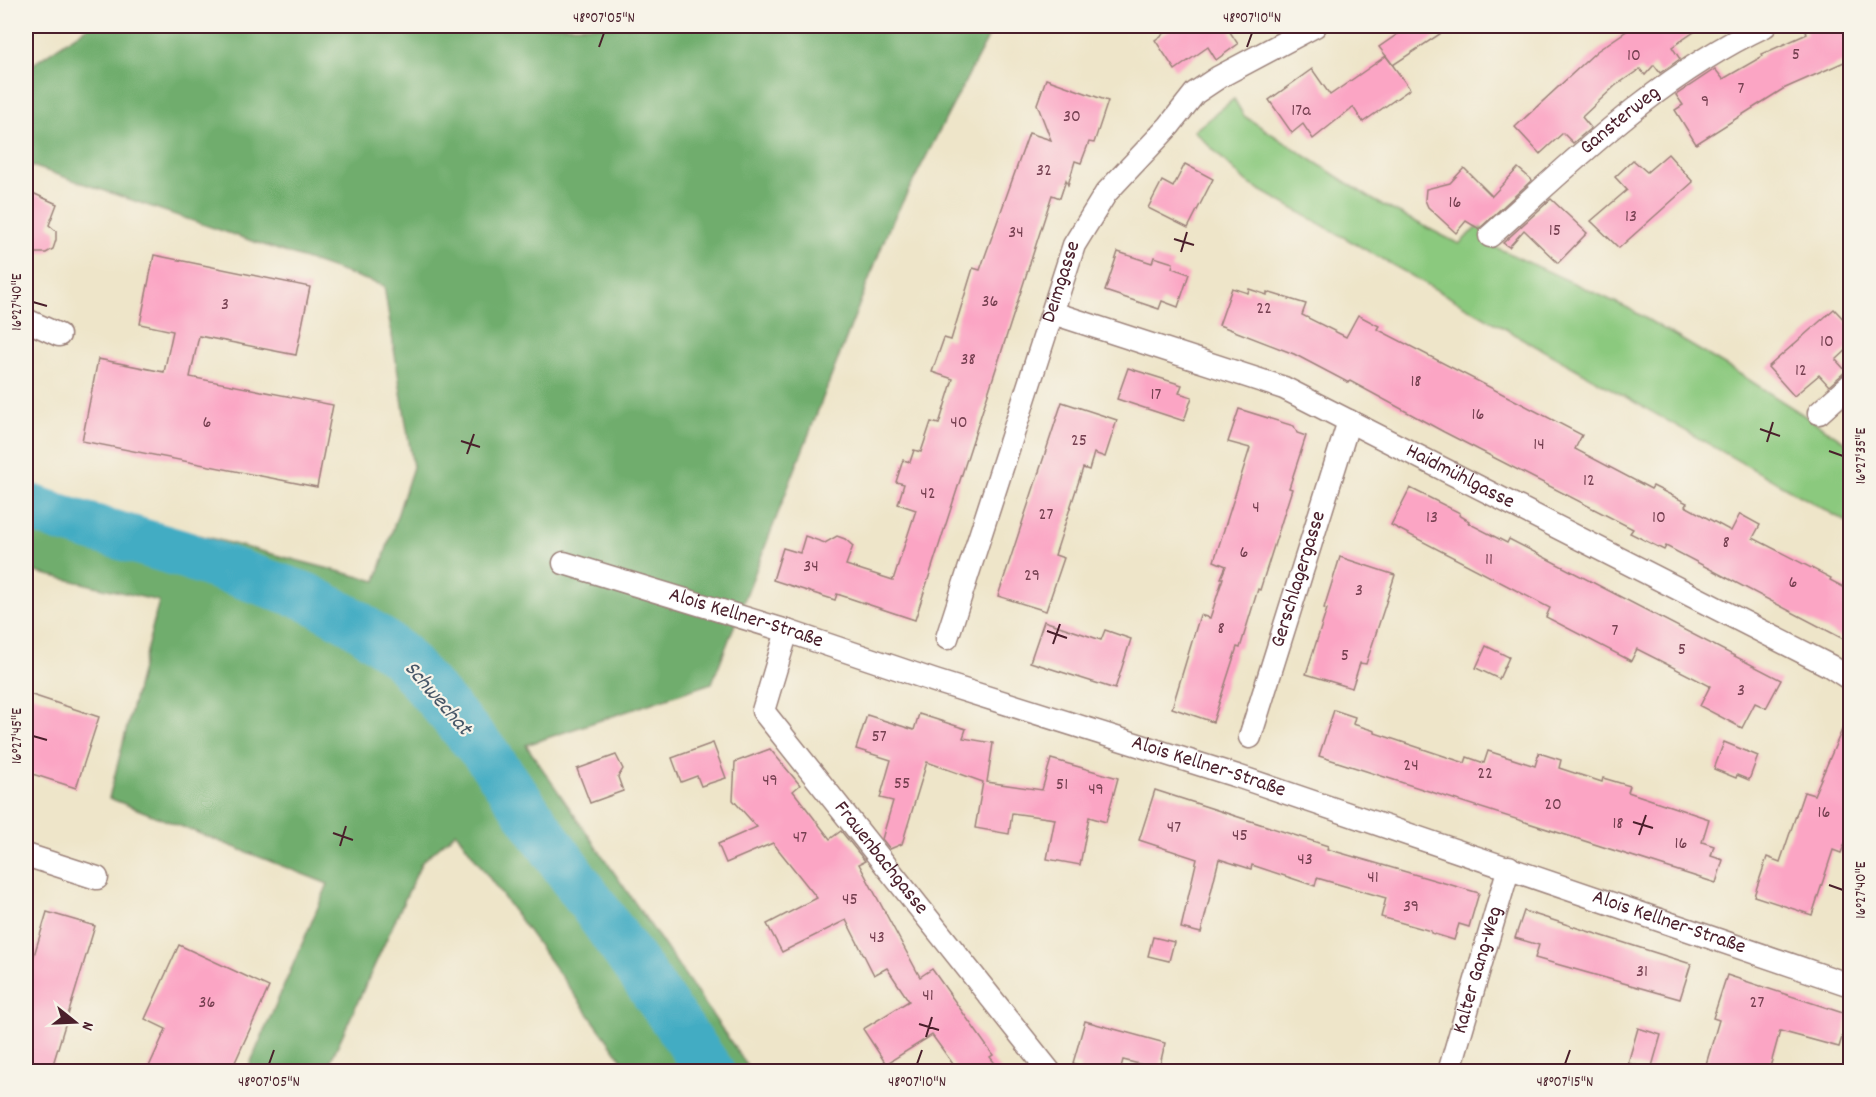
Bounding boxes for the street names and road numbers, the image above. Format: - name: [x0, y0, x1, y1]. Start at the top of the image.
- street label: Gansterweg: [1574, 79, 1667, 163]
- street label: Deimgasse: [1035, 237, 1089, 327]
- street label: Haidmühlgasse: [1400, 437, 1519, 518]
- street label: Gerschlagergasse: [1264, 507, 1335, 652]
- street label: Alois Kellner-Straße: [665, 581, 827, 657]
- street label: Alois Kellner-Straße: [1128, 729, 1289, 806]
- street label: Frauenbachgasse: [826, 795, 935, 922]
- street label: Alois Kellner-Straße: [1588, 883, 1749, 963]
- street label: Kalter Gang-Weg: [1446, 903, 1512, 1037]

